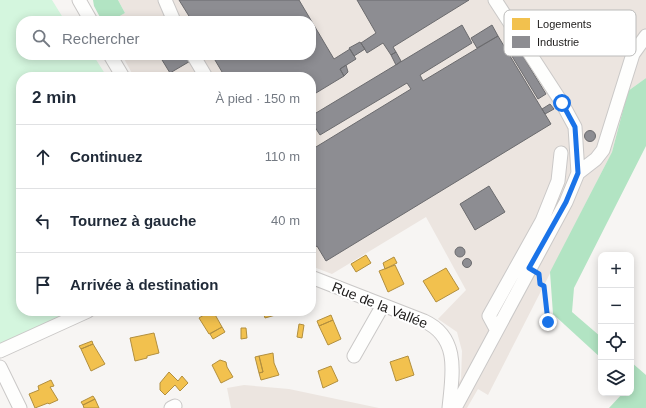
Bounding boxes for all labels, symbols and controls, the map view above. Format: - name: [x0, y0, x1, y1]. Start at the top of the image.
- legend: [504, 10, 636, 56]
- search box: [16, 16, 316, 60]
- text: Logements: [537, 18, 592, 30]
- icon: search: [30, 27, 52, 49]
- text: Rechercher: [62, 30, 140, 47]
- text: Industrie: [537, 36, 579, 48]
- text: 2 min: [32, 88, 76, 107]
- text: À pied · 150 m: [215, 91, 300, 106]
- route start: [553, 94, 571, 112]
- icon: ahead: [32, 146, 54, 168]
- text: Continuez: [70, 148, 143, 165]
- text: 110 m: [265, 149, 300, 164]
- icon: left: [32, 210, 54, 232]
- text: Tournez à gauche: [70, 212, 196, 229]
- text: 40 m: [271, 213, 300, 228]
- map controls: [598, 252, 634, 396]
- button: +: [598, 252, 634, 288]
- icon: arrive: [32, 274, 54, 296]
- text: Arrivée à destination: [70, 276, 218, 293]
- street label: Rue de la Vallée: [330, 279, 430, 332]
- button: −: [598, 288, 634, 324]
- route end: [539, 313, 557, 331]
- button: locate: [598, 324, 634, 360]
- button: layers: [598, 360, 634, 396]

